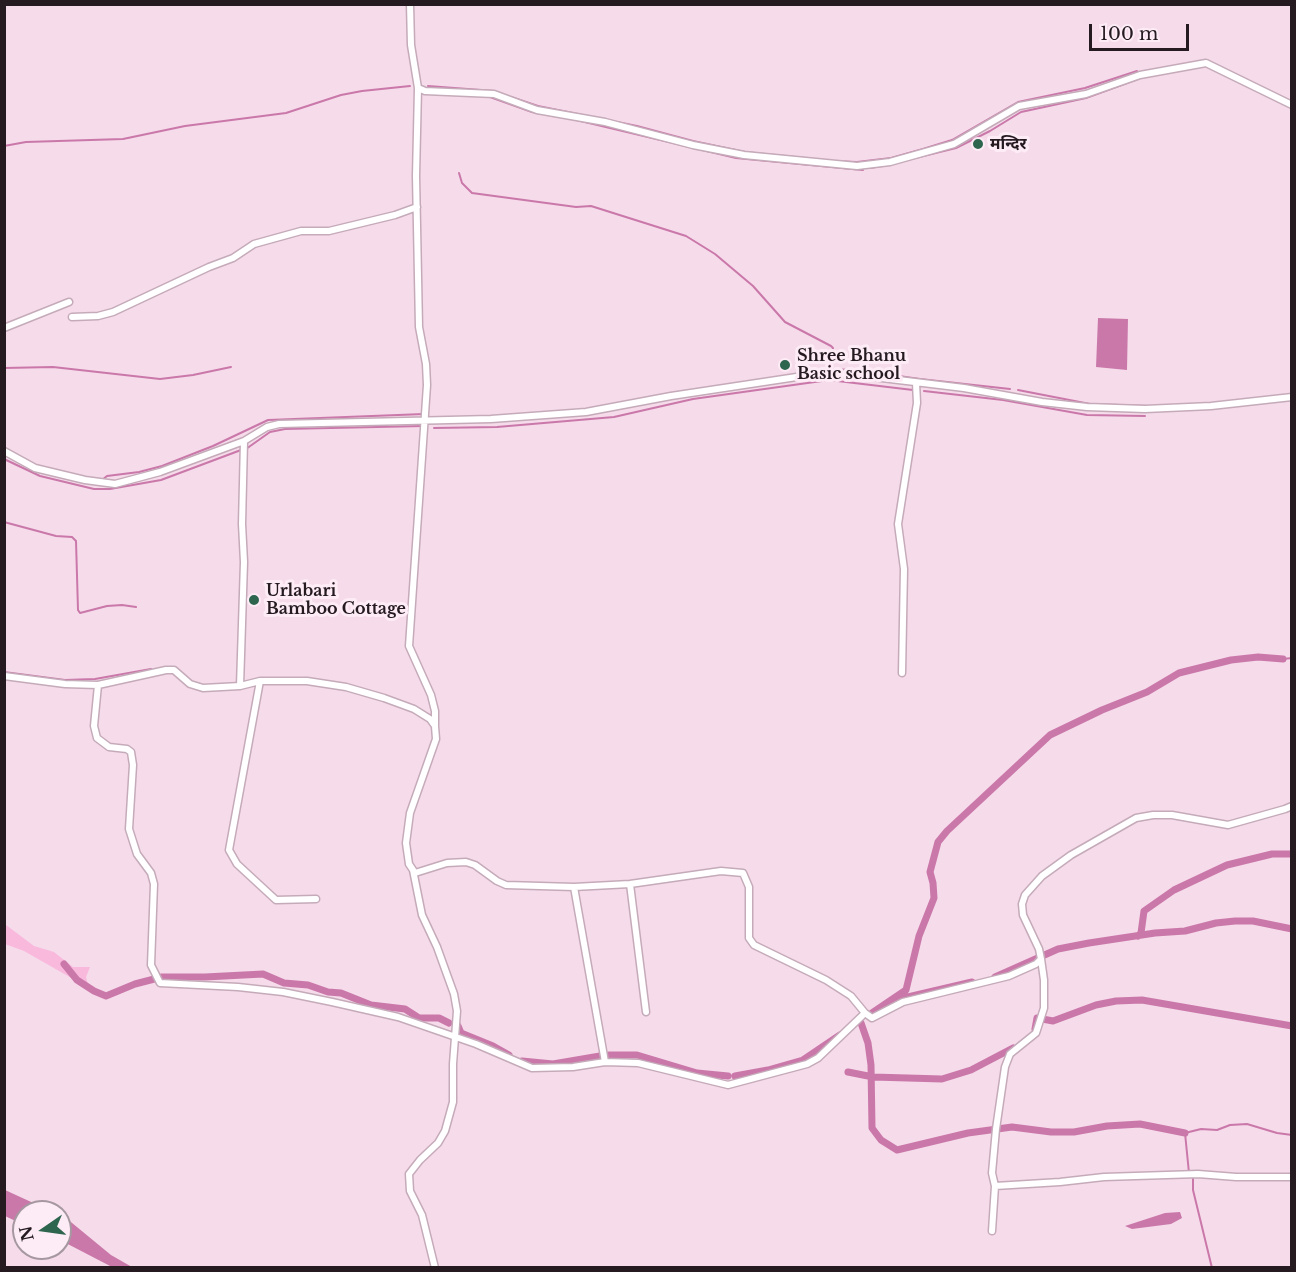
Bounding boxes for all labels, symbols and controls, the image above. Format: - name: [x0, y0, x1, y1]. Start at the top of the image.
- scale bar: [1092, 12, 1192, 50]
- text: 100 m: [1100, 23, 1158, 45]
- place label: मन्दिर: [990, 134, 1026, 154]
- marker: मन्दिर: [971, 137, 985, 151]
- place label: Shree Bhanu Basic school: [797, 346, 906, 384]
- marker: Shree Bhanu Basic school: [778, 358, 792, 372]
- place label: Urlabari Bamboo Cottage: [266, 581, 406, 619]
- marker: Urlabari Bamboo Cottage: [247, 593, 261, 607]
- north arrow: [12, 1200, 72, 1260]
- text: N: [15, 1224, 38, 1243]

